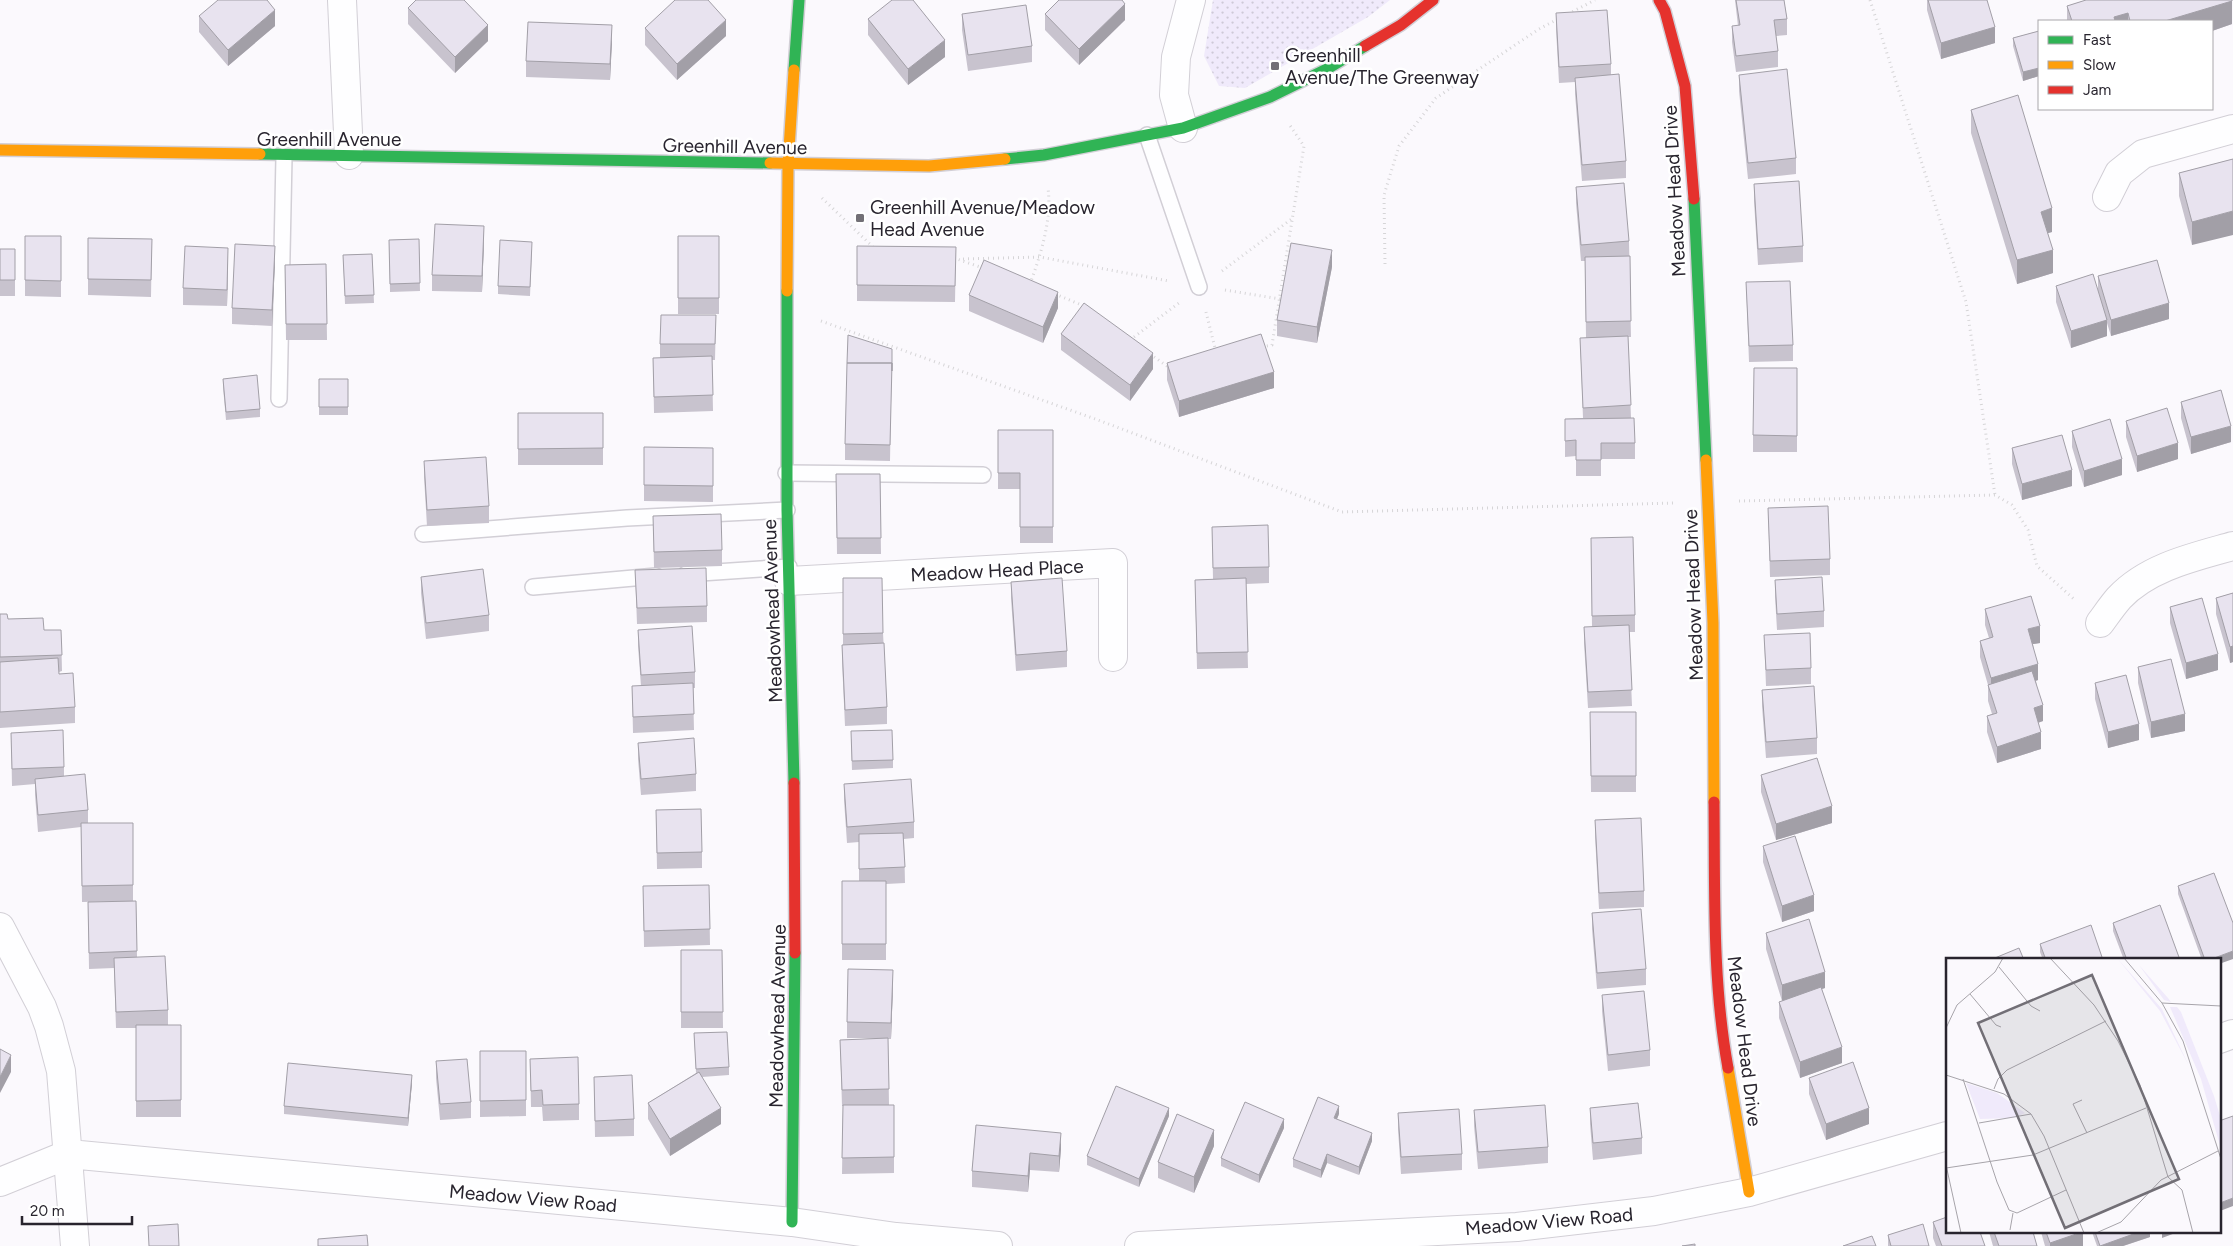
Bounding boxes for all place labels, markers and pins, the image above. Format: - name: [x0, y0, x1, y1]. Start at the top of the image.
- place label: Greenhill Avenue/The Greenway: [1285, 44, 1479, 89]
- marker: Greenhill Avenue/The Greenway: [1269, 60, 1281, 72]
- place label: Greenhill Avenue/Meadow Head Avenue: [870, 196, 1095, 241]
- marker: Greenhill Avenue/Meadow Head Avenue: [854, 212, 866, 224]

